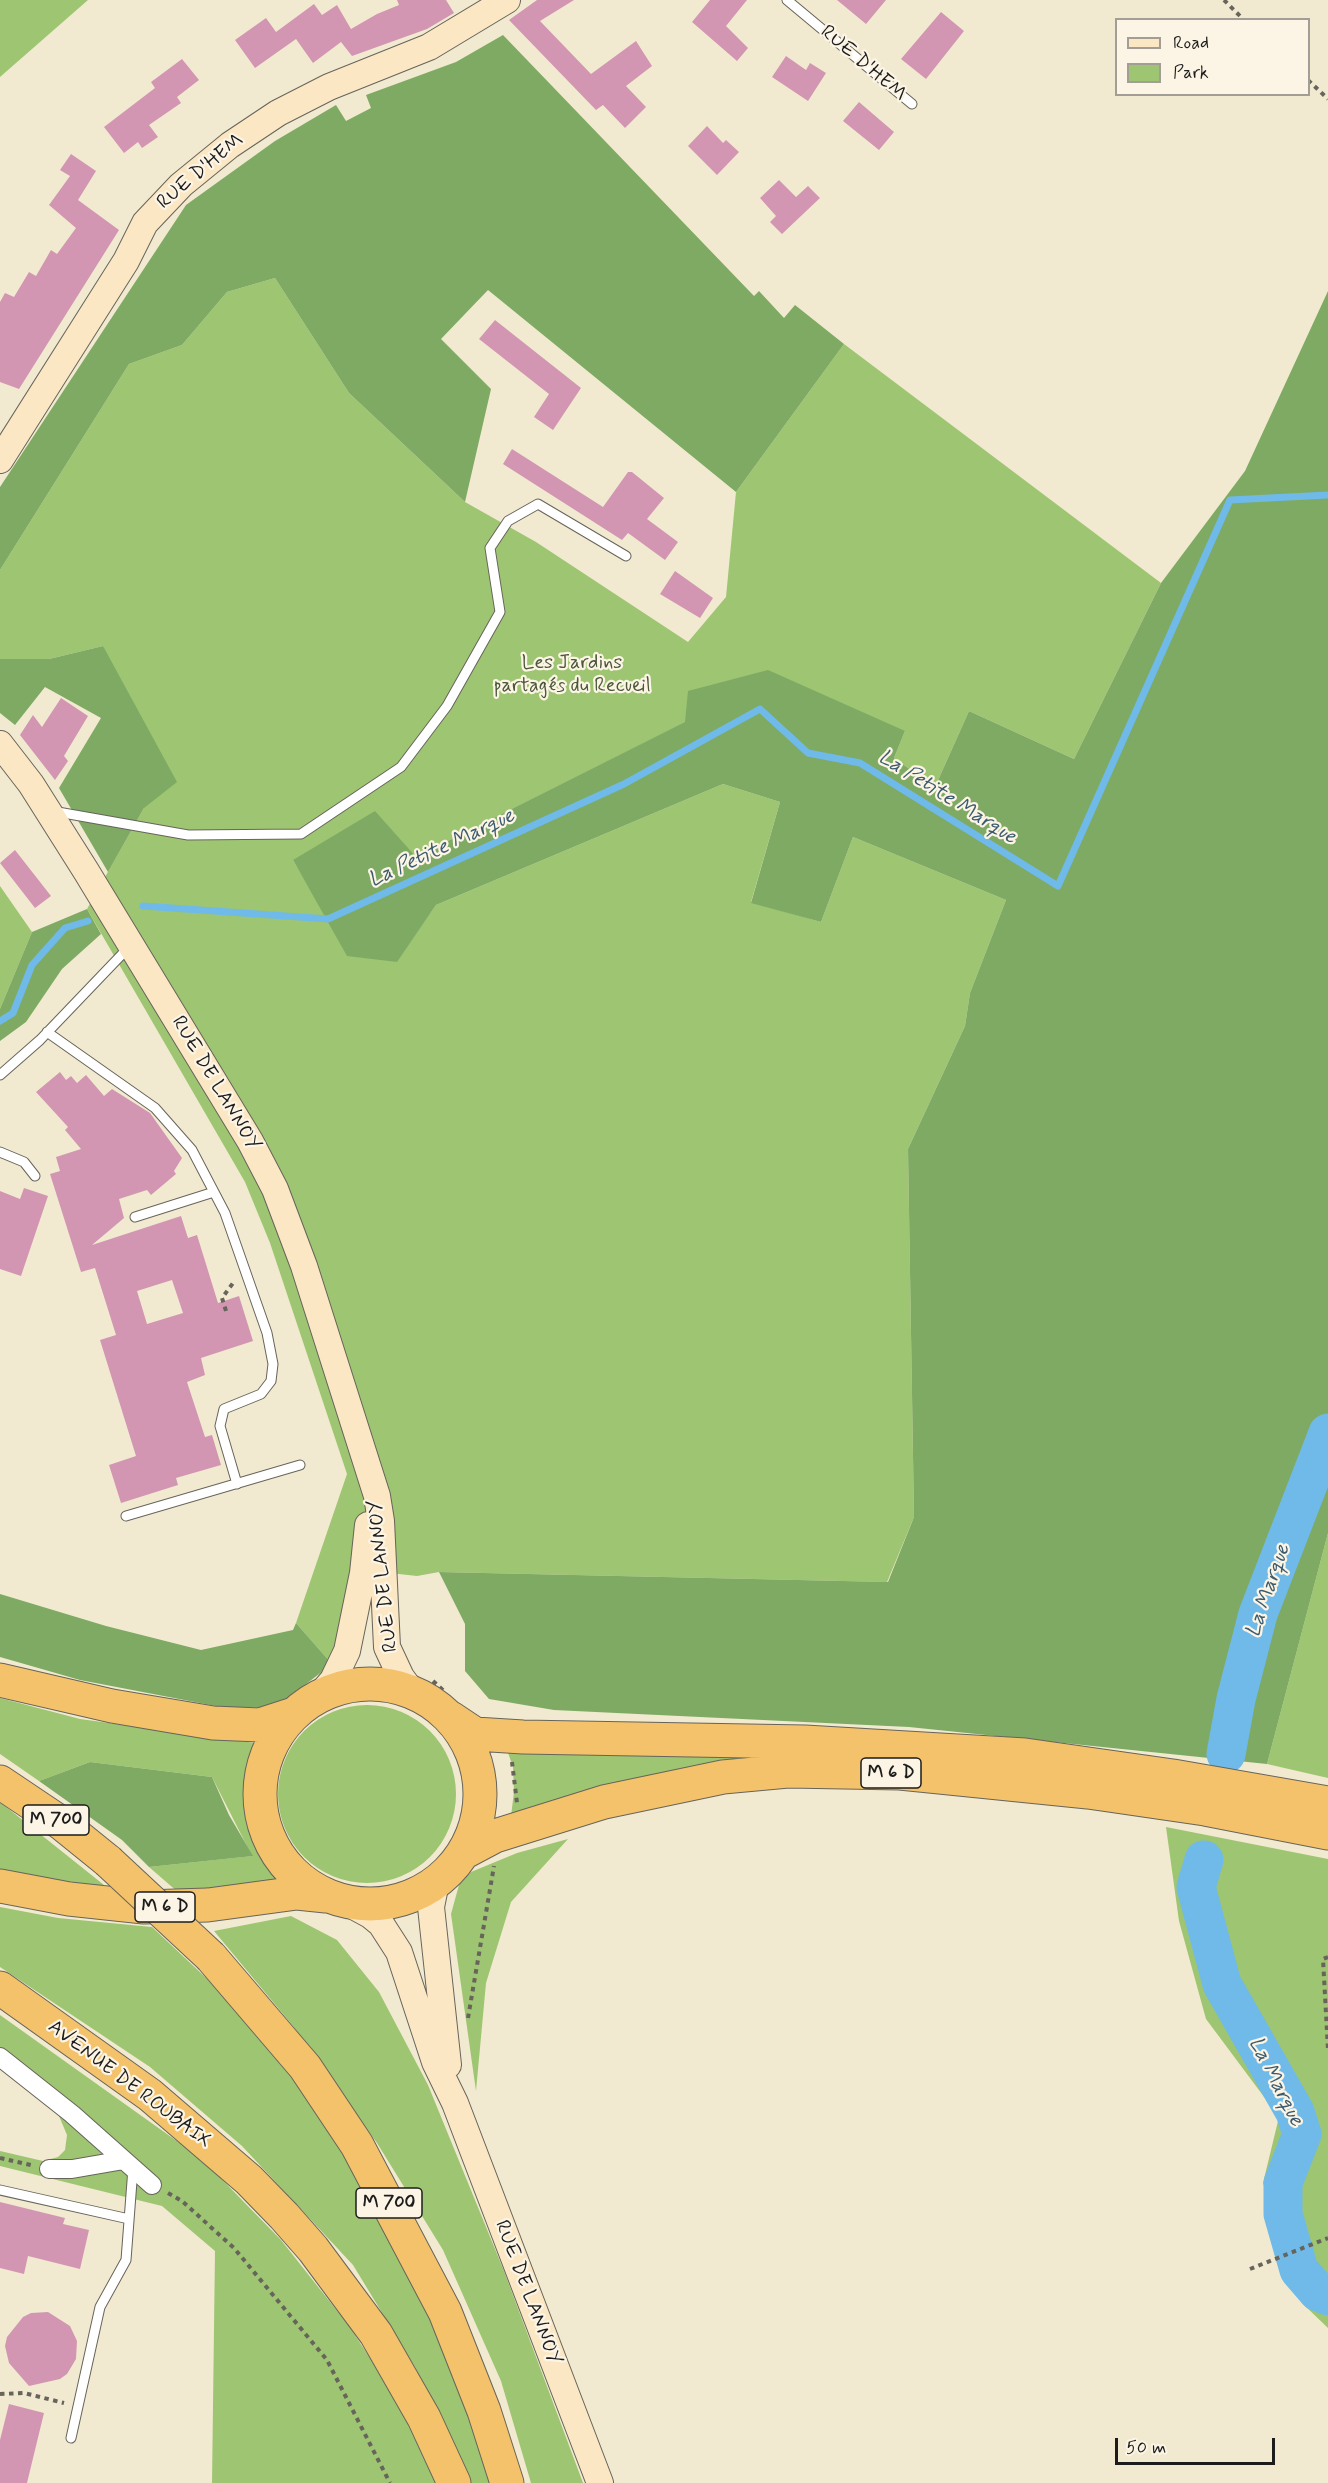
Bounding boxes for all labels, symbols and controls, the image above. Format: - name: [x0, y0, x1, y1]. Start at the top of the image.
- legend: [1115, 18, 1310, 96]
- street label: RUE D'HEM: [815, 21, 911, 107]
- text: Road: [1173, 31, 1209, 55]
- text: Park: [1173, 61, 1209, 85]
- street label: RUE D'HEM: [153, 129, 249, 215]
- park label: Les Jardins partagés du Recueil: [493, 652, 651, 699]
- water label: La Petite Marque: [873, 745, 1021, 851]
- water label: La Petite Marque: [365, 804, 519, 894]
- street label: RUE DE LANNOY: [165, 1012, 265, 1156]
- street label: RUE DE LANNOY: [364, 1499, 404, 1653]
- water label: La Marque: [1241, 1541, 1297, 1641]
- road number: M 6 D: [861, 1758, 921, 1788]
- road number: M 700: [23, 1805, 89, 1835]
- road number: M 6 D: [135, 1892, 195, 1922]
- street label: AVENUE DE ROUBAIX: [42, 2016, 216, 2154]
- water label: La Marque: [1242, 2033, 1308, 2131]
- road number: M 700: [356, 2188, 422, 2218]
- street label: RUE DE LANNOY: [488, 2217, 566, 2369]
- scale bar: [1118, 2426, 1278, 2464]
- text: 50 m: [1126, 2436, 1166, 2460]

